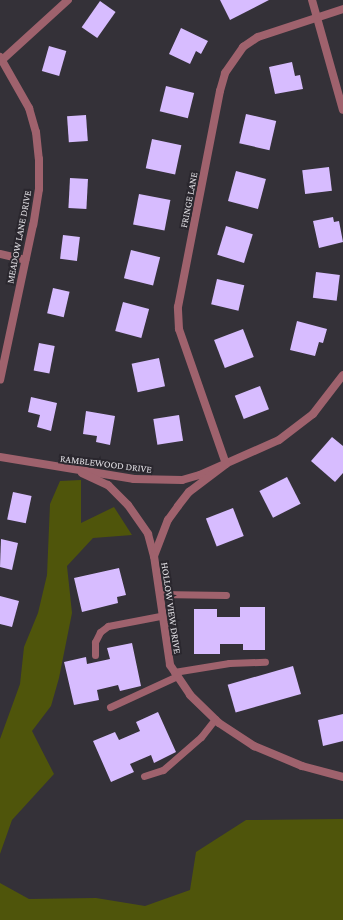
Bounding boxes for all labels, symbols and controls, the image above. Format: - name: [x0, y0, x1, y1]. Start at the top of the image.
- street label: FRINGE LANE: [178, 171, 200, 229]
- street label: MEADOW LANE DRIVE: [4, 189, 34, 285]
- street label: RAMBLEWOOD DRIVE: [59, 452, 153, 476]
- street label: HOLLOW VIEW DRIVE: [159, 561, 183, 655]

